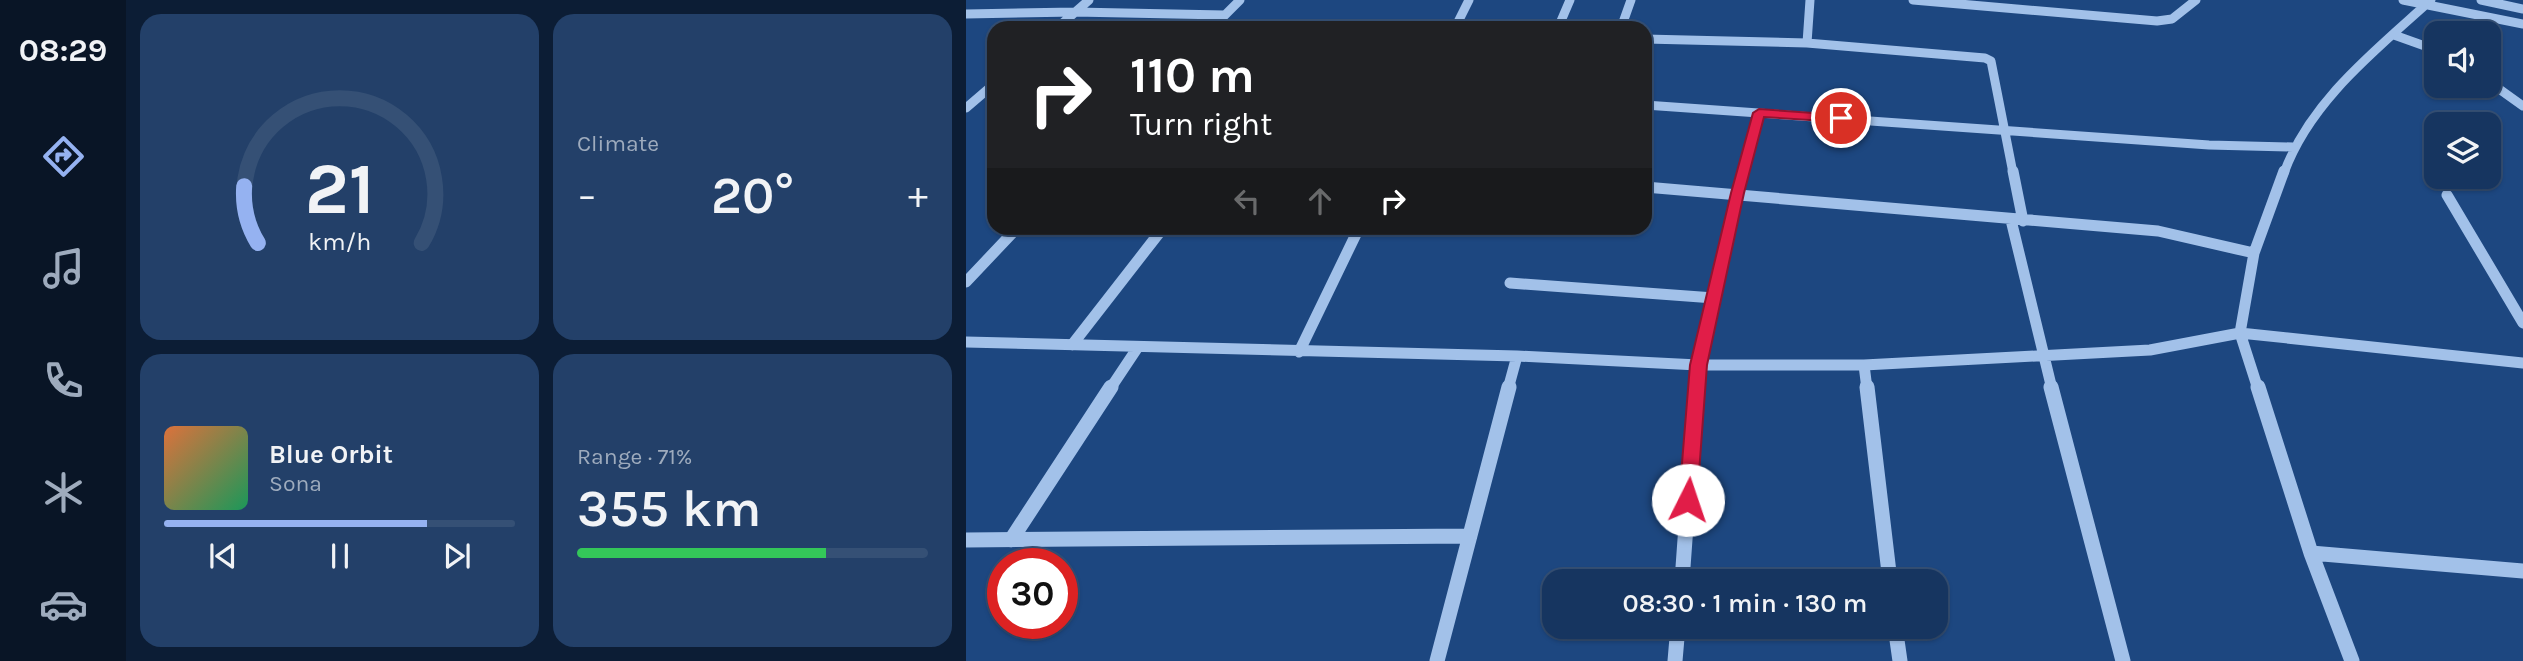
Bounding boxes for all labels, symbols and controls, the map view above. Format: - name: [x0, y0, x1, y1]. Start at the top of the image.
- map controls: [2424, 21, 2501, 189]
- button: sound: [2424, 21, 2501, 98]
- text: 08:29: [19, 32, 107, 69]
- text: 110 m: [1130, 47, 1255, 104]
- icon: right: [1015, 49, 1106, 140]
- pin: [1811, 88, 1871, 148]
- icon: arrive: [1822, 99, 1860, 137]
- text: Turn right: [1130, 106, 1272, 143]
- button: layers: [2424, 112, 2501, 189]
- text: Climate: [577, 130, 659, 157]
- icon: directions: [39, 132, 88, 181]
- text: 21: [305, 146, 375, 231]
- text: 20°: [711, 165, 794, 226]
- text: −: [577, 173, 597, 218]
- text: +: [908, 173, 928, 218]
- icon: left: [1228, 182, 1266, 220]
- icon: ahead: [1301, 182, 1339, 220]
- icon: right: [1374, 182, 1412, 220]
- text: km/h: [308, 227, 371, 256]
- icon: music: [39, 244, 88, 293]
- icon: phone: [39, 356, 88, 405]
- text: Blue Orbit: [269, 439, 393, 470]
- text: Range · 71%: [577, 443, 693, 470]
- position arrow: [1651, 463, 1725, 537]
- icon: climate: [39, 468, 88, 517]
- text: Sona: [269, 470, 322, 497]
- text: 355 km: [577, 478, 761, 539]
- icon: previous: [204, 537, 242, 575]
- icon: pause: [321, 537, 359, 575]
- icon: next: [438, 537, 476, 575]
- speed limit sign: 30: [987, 548, 1078, 639]
- icon: car: [39, 580, 88, 629]
- text: 08:30 · 1 min · 130 m: [1623, 588, 1867, 619]

